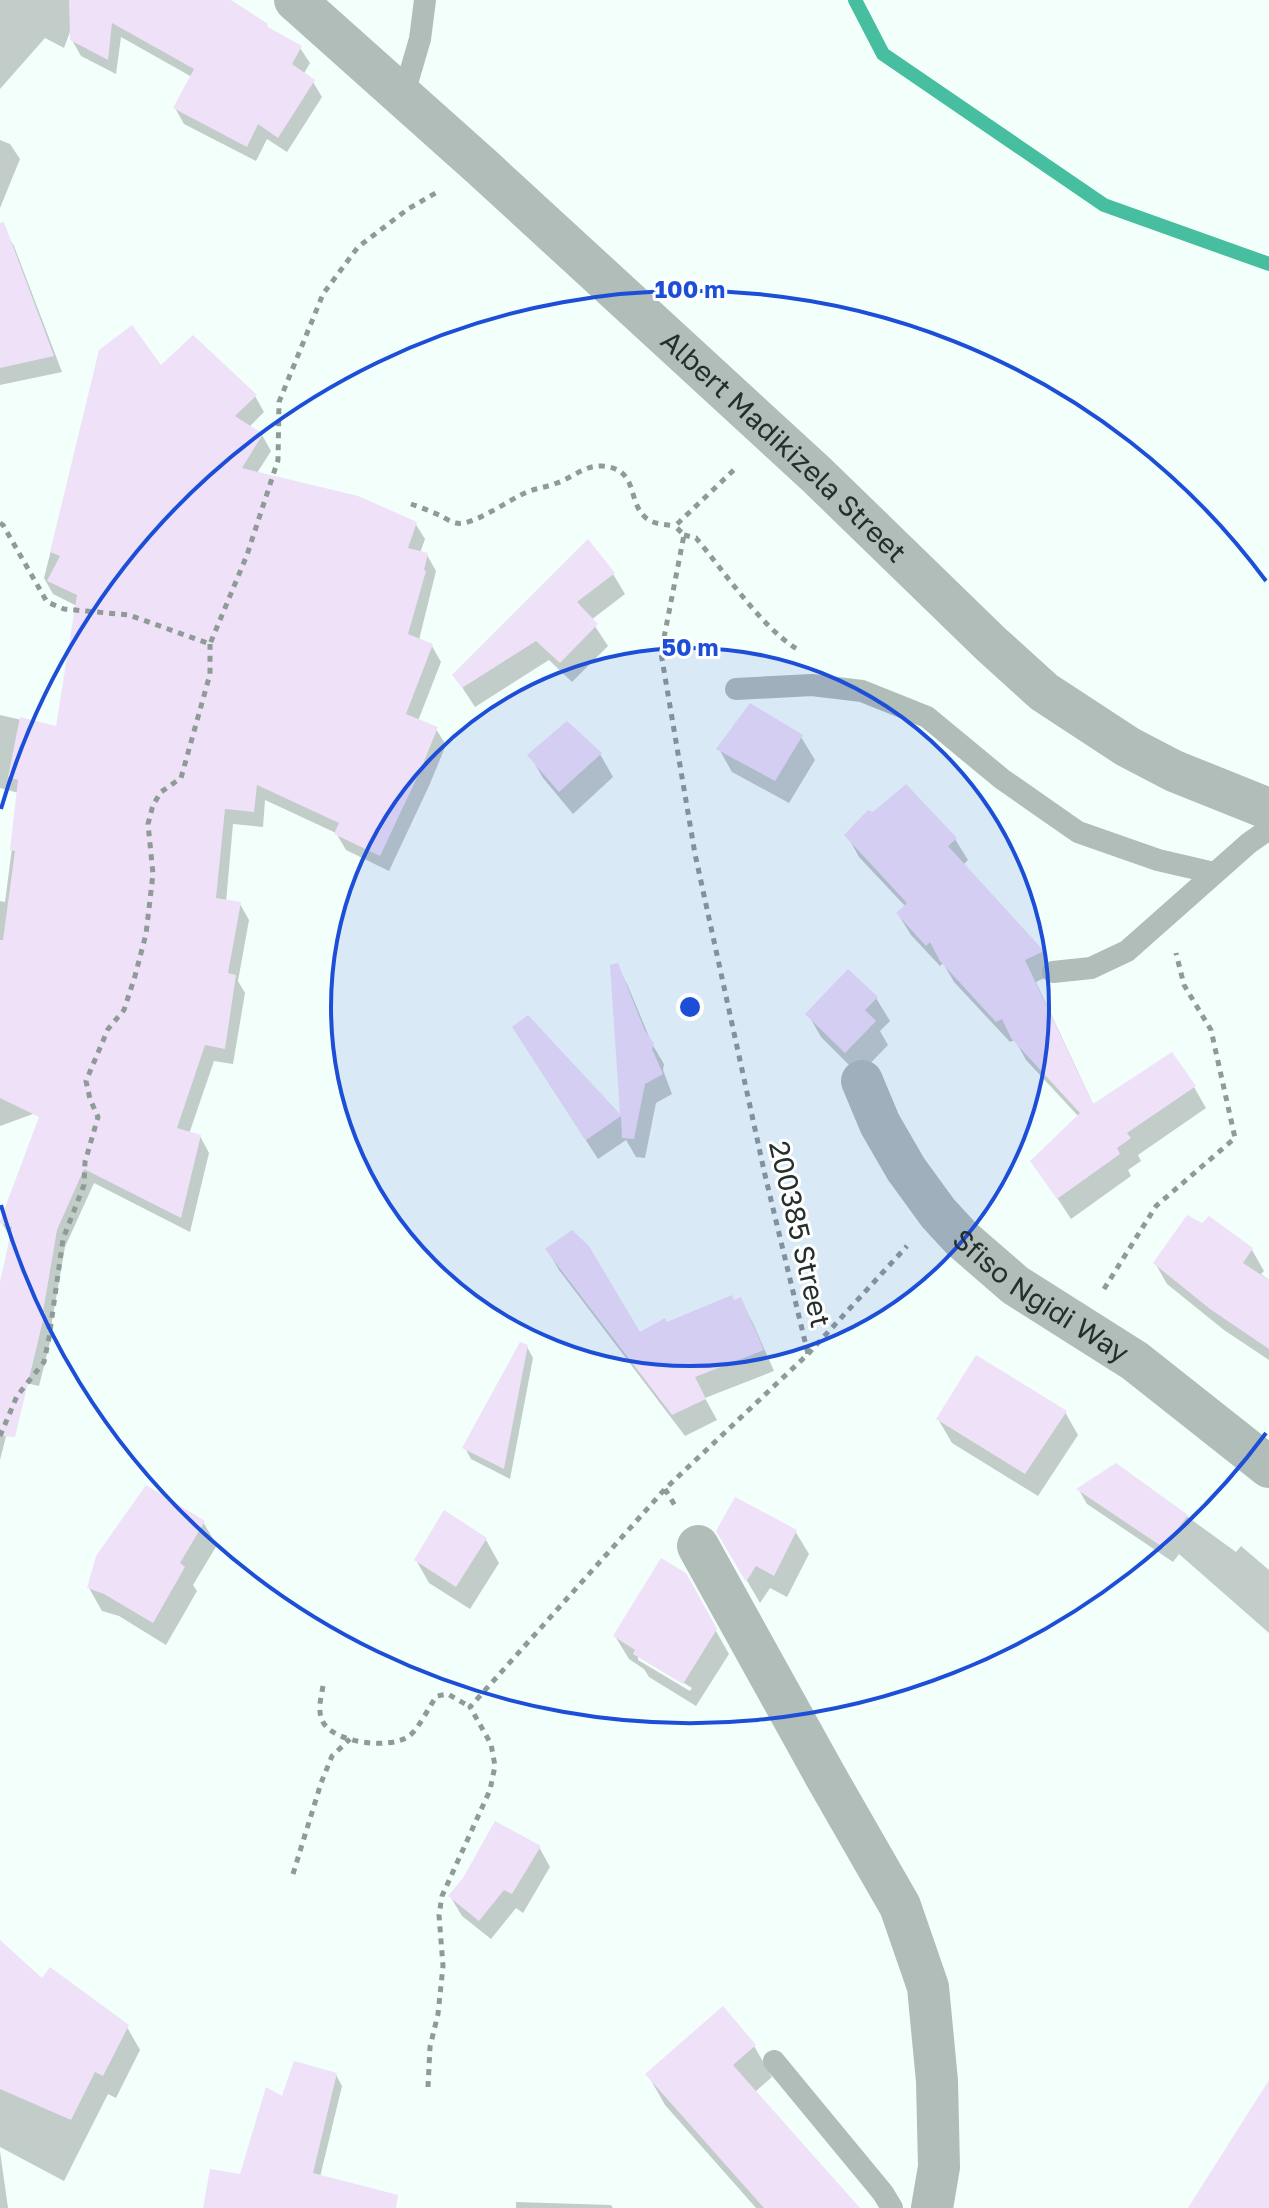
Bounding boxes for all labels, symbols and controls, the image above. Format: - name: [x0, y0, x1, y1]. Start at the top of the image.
- text: 100 m: [655, 274, 725, 303]
- street label: Albert Madikizela Street: [655, 323, 914, 569]
- text: 50 m: [661, 632, 719, 661]
- centre of rings: [676, 993, 704, 1021]
- street label: 200385 Street: [763, 1137, 838, 1330]
- street label: Sfiso Ngidi Way: [947, 1222, 1136, 1369]

